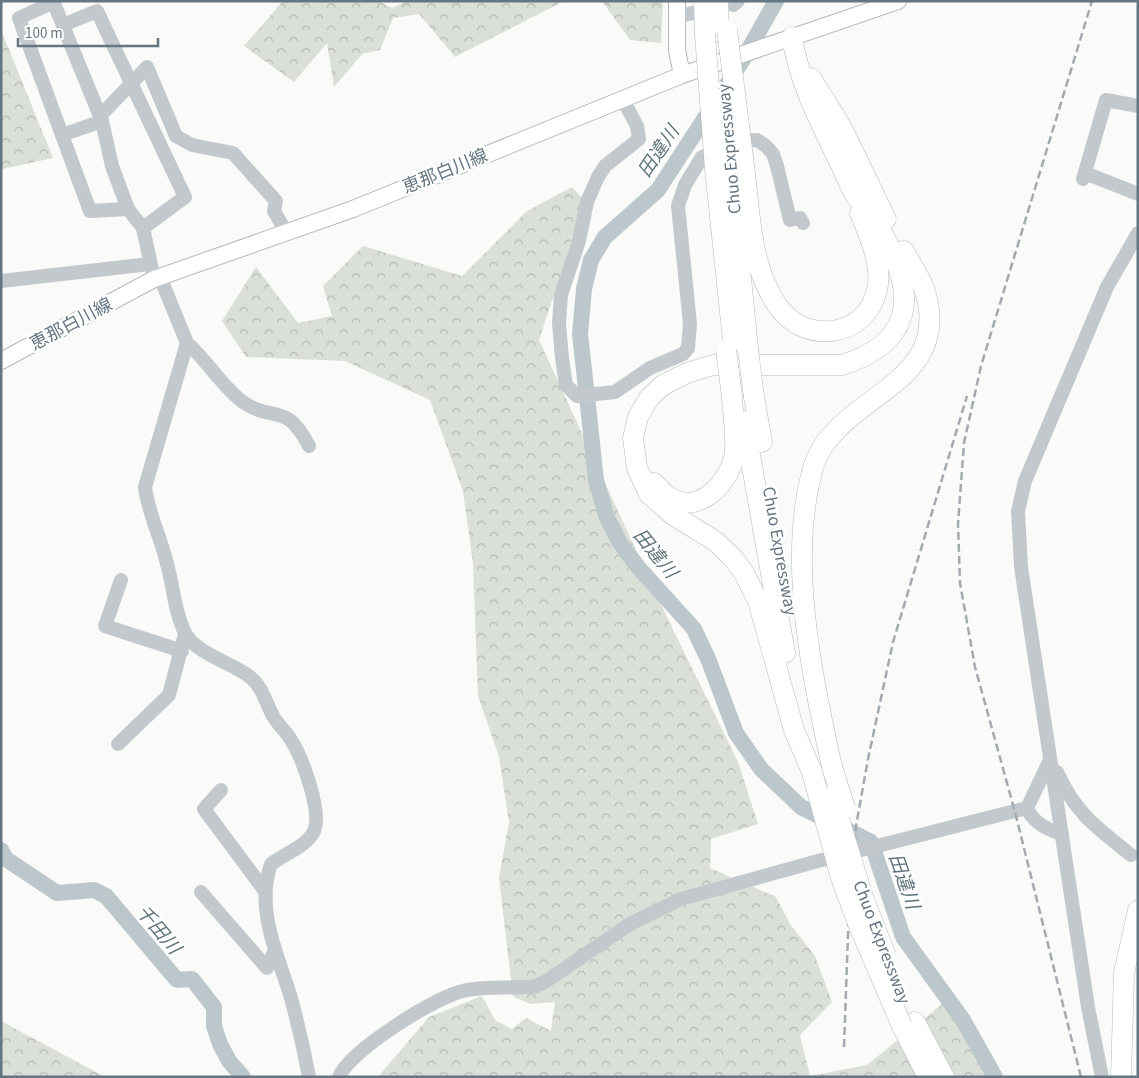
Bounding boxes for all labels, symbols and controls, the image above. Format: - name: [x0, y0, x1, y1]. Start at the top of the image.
- scale bar: [18, 15, 158, 47]
- text: 100 m: [25, 23, 63, 44]
- street label: Chuo Expressway: [711, 82, 748, 215]
- water label: 田違川: [632, 119, 687, 183]
- street label: 恵那白川線: [399, 143, 492, 200]
- street label: 恵那白川線: [26, 292, 117, 357]
- street label: Chuo Expressway: [756, 485, 803, 618]
- water label: 田違川: [626, 523, 685, 586]
- water label: 田違川: [882, 850, 926, 915]
- street label: Chuo Expressway: [846, 877, 917, 1008]
- water label: 千田川: [129, 899, 188, 962]

